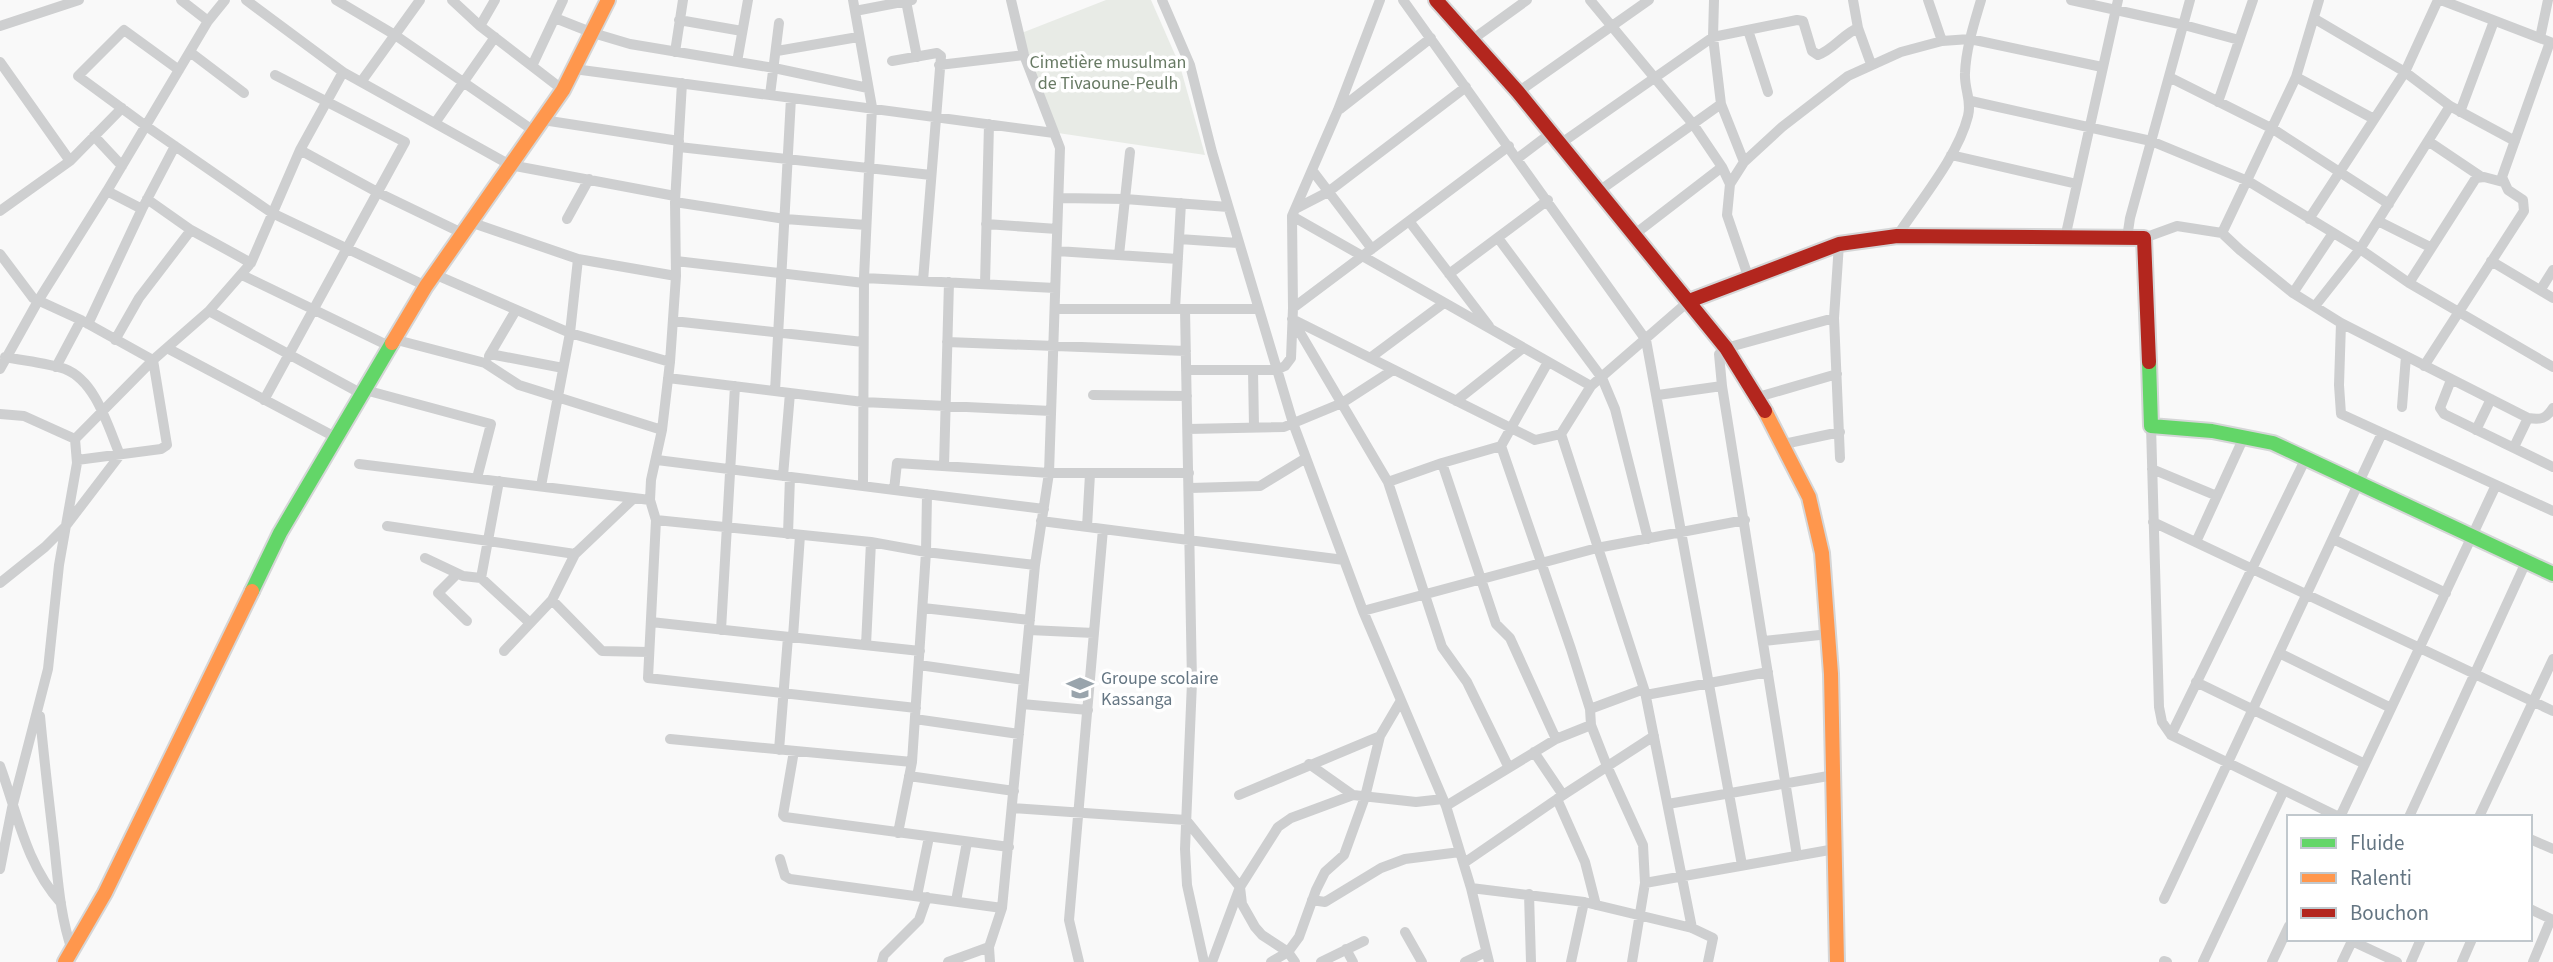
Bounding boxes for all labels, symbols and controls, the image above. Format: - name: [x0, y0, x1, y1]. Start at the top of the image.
- park label: Cimetière musulman de Tivaoune-Peulh: [1030, 50, 1186, 96]
- place label: Groupe scolaire Kassanga: [1101, 666, 1219, 712]
- school or university icon: Groupe scolaire Kassanga: [1065, 673, 1095, 703]
- legend: [2287, 815, 2532, 941]
- text: Fluide: [2350, 828, 2404, 858]
- text: Ralenti: [2350, 863, 2412, 893]
- text: Bouchon: [2350, 898, 2429, 928]

